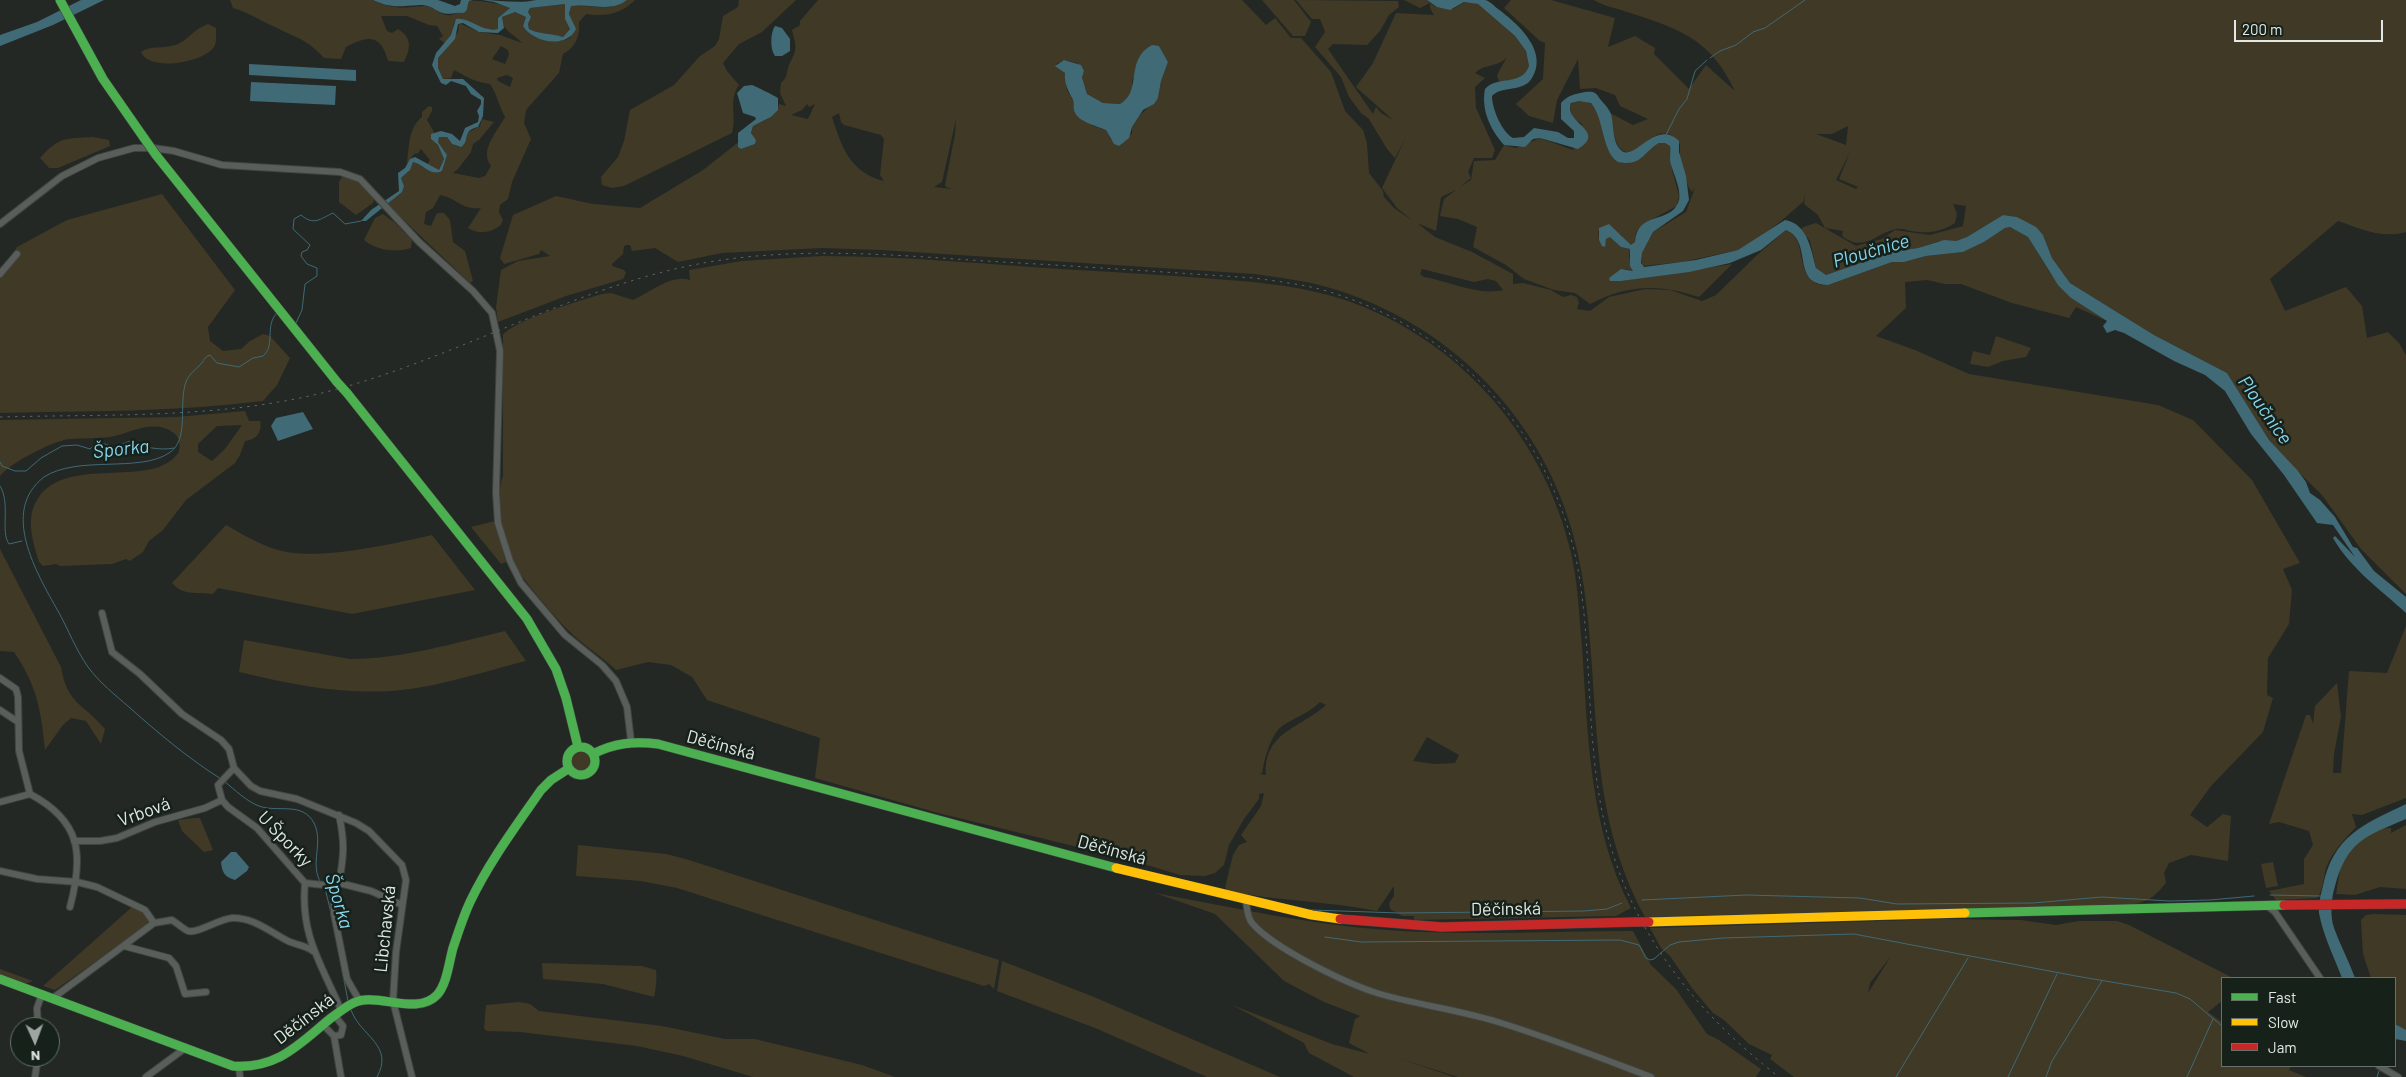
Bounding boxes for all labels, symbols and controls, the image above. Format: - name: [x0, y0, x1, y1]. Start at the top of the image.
- scale bar: [2236, 10, 2385, 42]
- text: 200 m: [2242, 20, 2282, 38]
- water label: Ploučnice: [1830, 229, 1912, 273]
- water label: Ploučnice: [2233, 371, 2297, 449]
- water label: Šporka: [92, 435, 150, 463]
- street label: Děčínská: [684, 725, 758, 765]
- street label: Vrbová: [115, 793, 173, 831]
- street label: U Šporky: [253, 807, 317, 871]
- street label: Děčínská: [1075, 830, 1149, 870]
- water label: Šporka: [320, 871, 358, 931]
- street label: Libchavská: [370, 884, 400, 974]
- street label: Děčínská: [1471, 898, 1541, 920]
- legend: [2221, 977, 2396, 1067]
- text: Fast: [2268, 988, 2296, 1006]
- street label: Děčínská: [270, 989, 338, 1049]
- text: Slow: [2268, 1013, 2299, 1031]
- north arrow: [10, 1017, 60, 1067]
- text: Jam: [2268, 1038, 2297, 1056]
- text: N: [31, 1048, 40, 1065]

